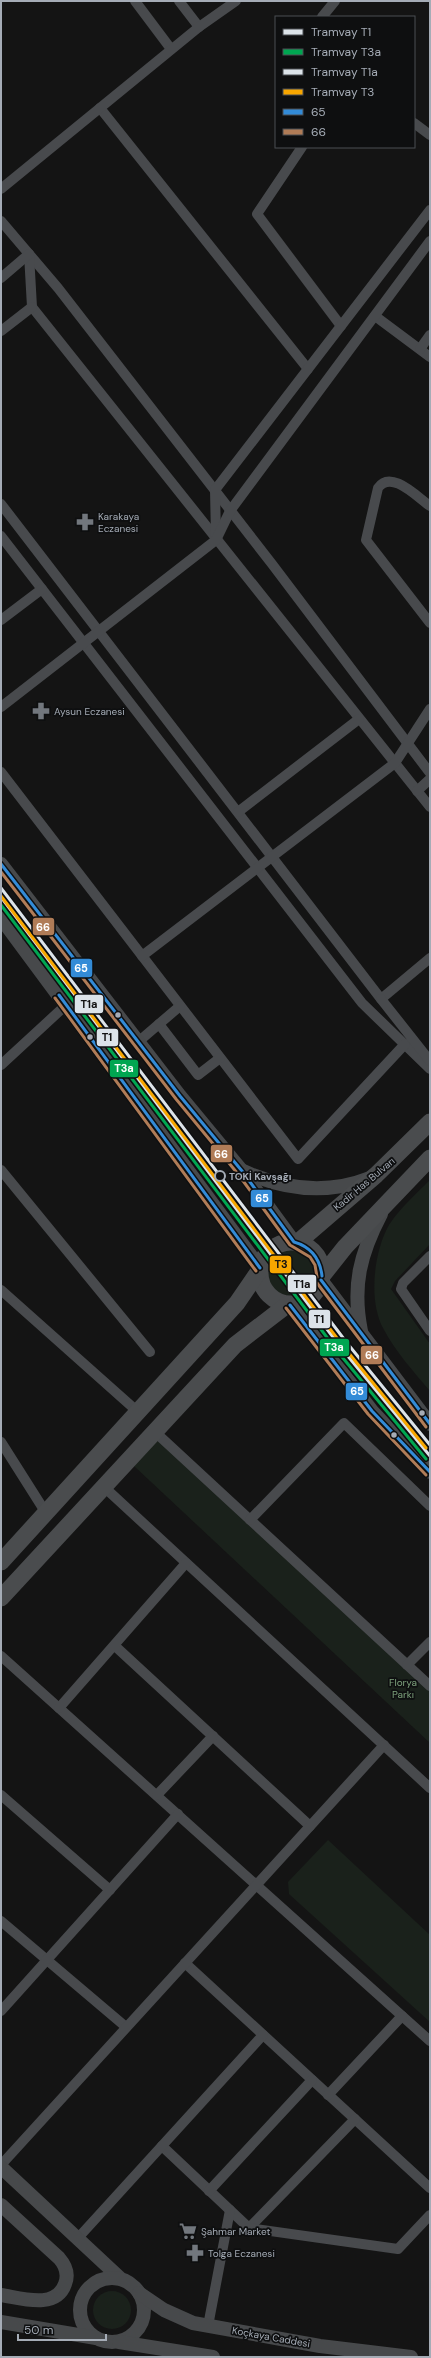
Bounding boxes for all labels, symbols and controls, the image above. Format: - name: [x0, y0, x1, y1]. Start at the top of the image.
- legend: [275, 16, 415, 148]
- text: Tramvay T1: [311, 24, 371, 40]
- text: Tramvay T3a: [311, 44, 381, 60]
- text: Tramvay T1a: [311, 64, 378, 80]
- text: Tramvay T3: [311, 84, 374, 100]
- text: 65: [311, 104, 326, 120]
- text: 66: [311, 124, 326, 140]
- place label: Karakaya Eczanesi: [98, 510, 139, 535]
- pharmacy icon: Karakaya Eczanesi: [75, 512, 95, 532]
- pharmacy icon: Aysun Eczanesi: [31, 701, 51, 721]
- place label: Aysun Eczanesi: [54, 705, 125, 718]
- line badge: 66: [32, 917, 55, 936]
- text: 66: [36, 920, 50, 934]
- line badge: 65: [70, 958, 93, 978]
- text: 65: [74, 961, 88, 975]
- line badge: T1a: [74, 994, 104, 1014]
- text: T1a: [80, 997, 98, 1011]
- unlabelled marker: [113, 1010, 123, 1020]
- line badge: T1: [96, 1028, 119, 1047]
- text: T1: [102, 1030, 112, 1044]
- unlabelled marker: [85, 1032, 95, 1042]
- line badge: T3a: [109, 1059, 139, 1078]
- text: T3a: [114, 1061, 134, 1075]
- line badge: 66: [210, 1144, 233, 1163]
- text: 66: [214, 1147, 228, 1161]
- street label: Kadir Has Bulvarı: [331, 1154, 397, 1214]
- marker: TOKİ Kavşağı: [214, 1170, 226, 1182]
- place label: TOKİ Kavşağı: [229, 1170, 292, 1183]
- line badge: 65: [250, 1189, 273, 1208]
- text: 65: [255, 1191, 269, 1205]
- line badge: T3: [269, 1255, 292, 1274]
- text: T3: [274, 1257, 288, 1271]
- line badge: T1a: [287, 1274, 317, 1293]
- text: T1a: [293, 1277, 311, 1291]
- line badge: T1: [308, 1309, 331, 1329]
- text: T1: [314, 1312, 324, 1326]
- line badge: T3a: [319, 1338, 350, 1357]
- text: T3a: [324, 1340, 344, 1354]
- line badge: 66: [360, 1345, 383, 1365]
- text: 66: [365, 1348, 379, 1362]
- line badge: 65: [345, 1382, 368, 1401]
- text: 65: [350, 1384, 364, 1398]
- unlabelled marker: [417, 1408, 427, 1418]
- unlabelled marker: [389, 1430, 399, 1440]
- park label: Florya Parkı: [389, 1676, 417, 1701]
- supermarket icon: Şahmar Market: [178, 2221, 198, 2241]
- place label: Şahmar Market: [201, 2225, 270, 2238]
- pharmacy icon: Tolga Eczanesi: [185, 2243, 205, 2263]
- place label: Tolga Eczanesi: [208, 2247, 275, 2260]
- scale bar: [18, 2316, 106, 2342]
- text: 50 m: [24, 2322, 53, 2338]
- street label: Koçkaya Caddesi: [231, 2324, 311, 2350]

